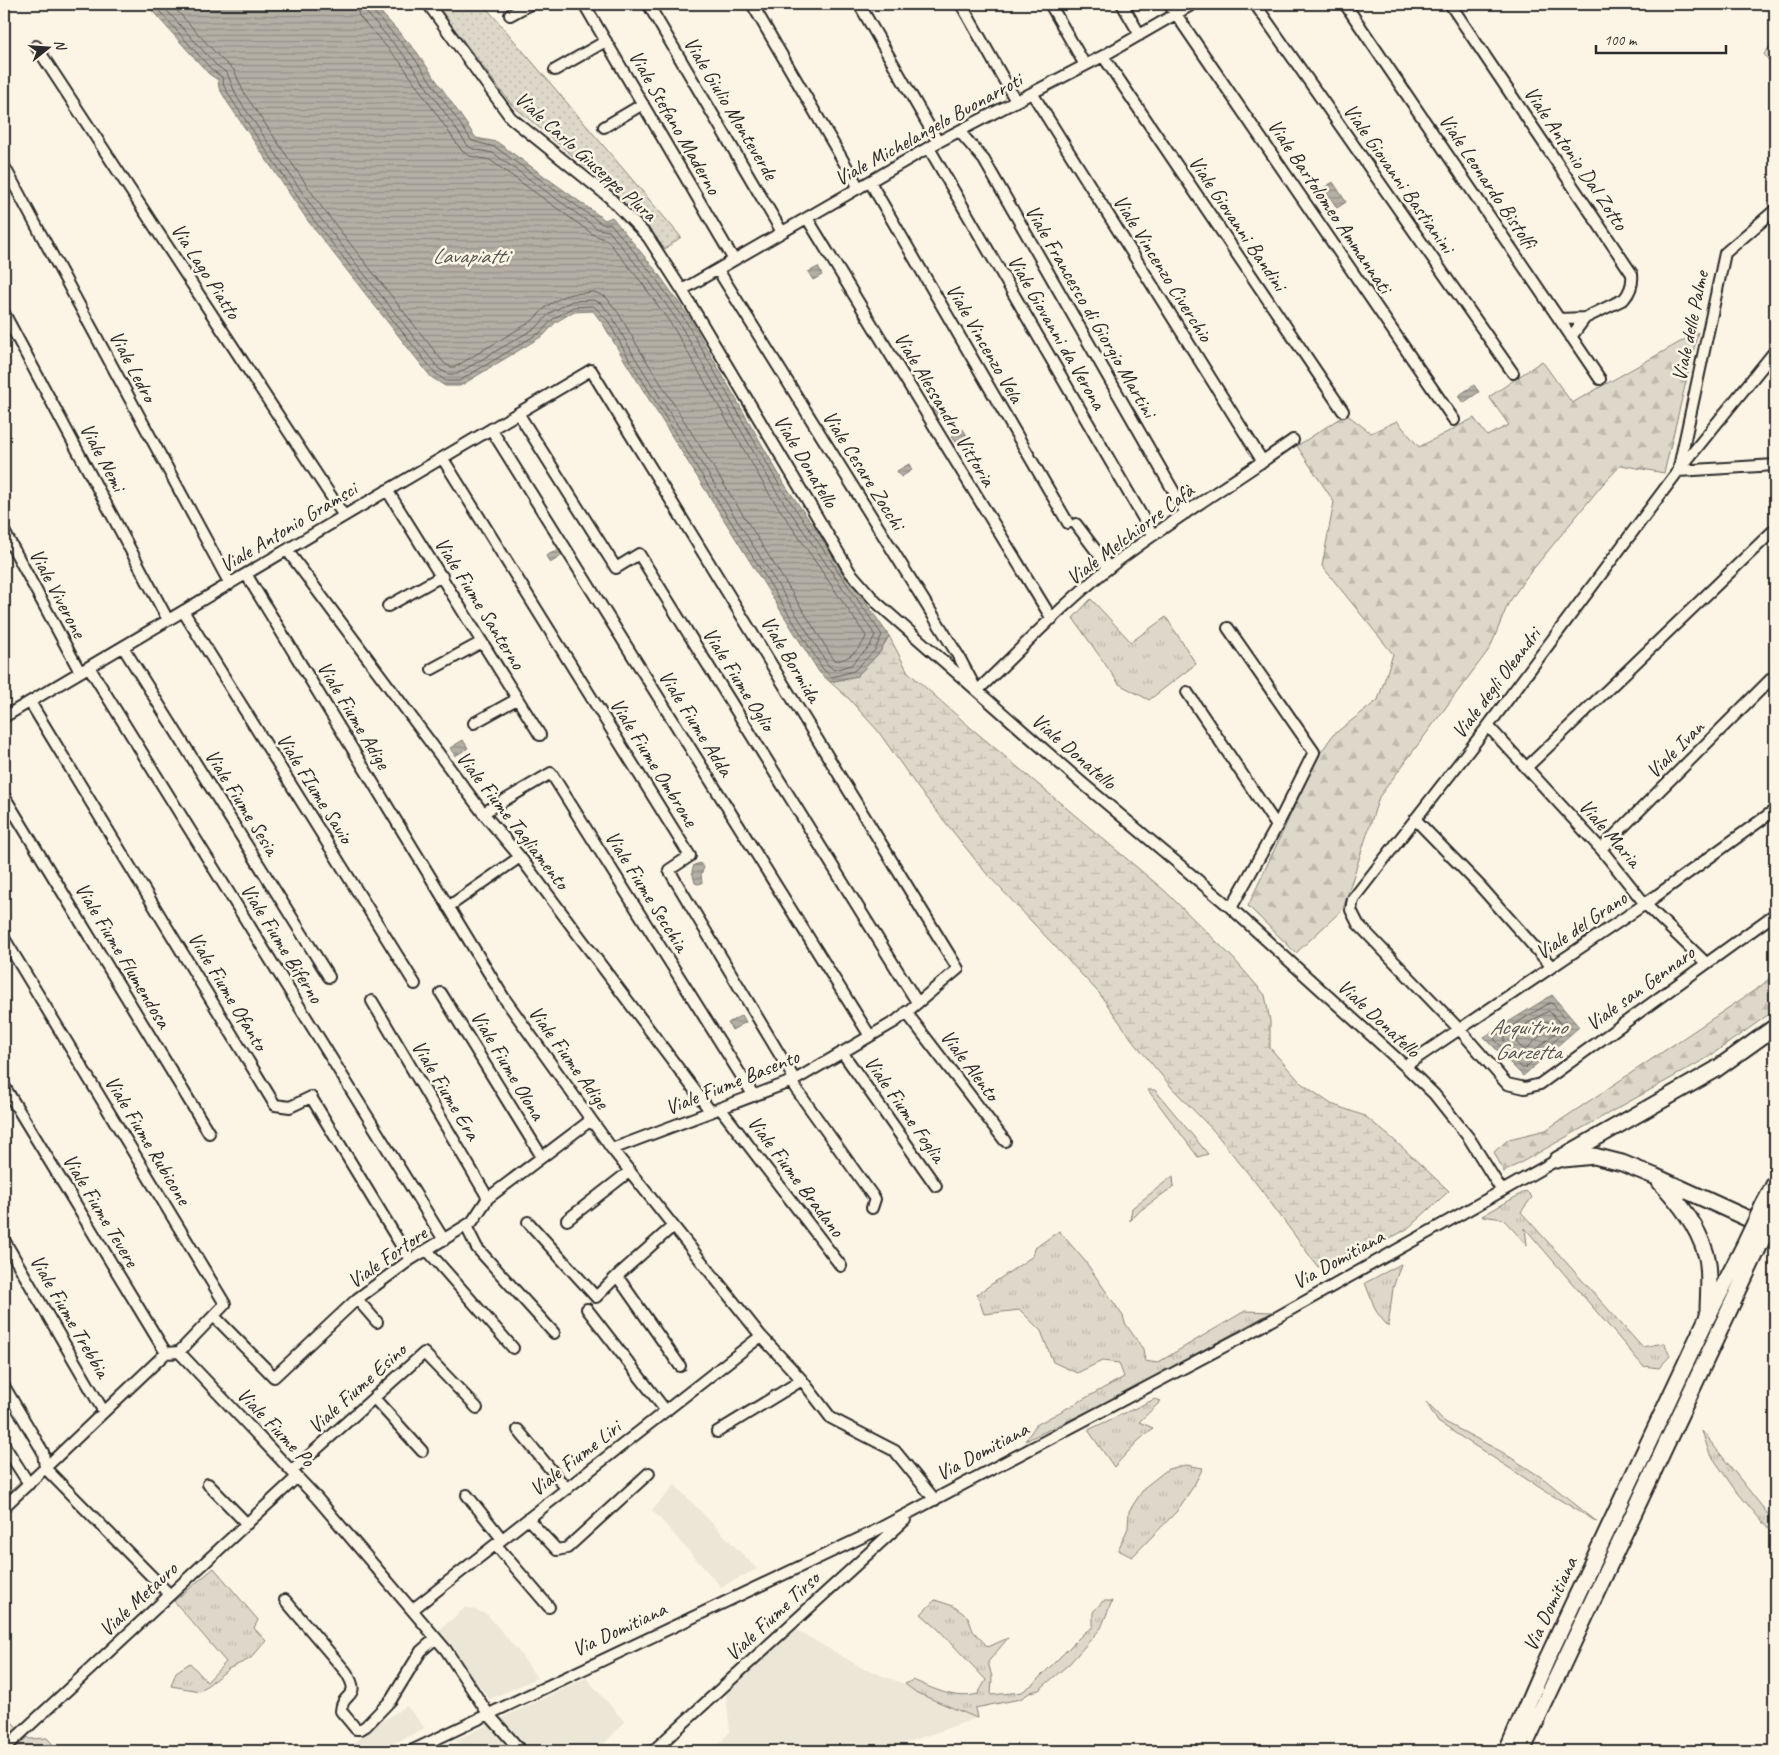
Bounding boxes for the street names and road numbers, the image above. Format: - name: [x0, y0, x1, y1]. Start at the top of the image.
- street label: Viale Giulio Monteverde: [678, 32, 785, 185]
- street label: Viale Stefano Maderno: [623, 45, 728, 200]
- street label: Viale Michelangelo Buonarroti: [830, 65, 1029, 191]
- street label: Viale Antonio Dal Zotto: [1518, 81, 1635, 236]
- street label: Viale Carlo Giuseppe Plura: [510, 85, 664, 228]
- street label: Viale Giovanni Bastianini: [1338, 98, 1462, 260]
- street label: Viale Leonardo Bistolfi: [1433, 109, 1544, 255]
- street label: Viale Bartolomeo Ammannati: [1262, 114, 1400, 301]
- street label: Viale Giovanni Bandini: [1183, 150, 1295, 298]
- street label: Viale Vincenzo Civerchio: [1107, 190, 1219, 348]
- street label: Viale Francesco di Giorgio Martini: [1019, 200, 1164, 425]
- street label: Via Lago Piatto: [165, 218, 247, 325]
- street label: Viale Giovanni da Verona: [1002, 250, 1113, 415]
- street label: Viale delle Palme: [1666, 266, 1715, 383]
- street label: Viale Vincenzo Vela: [940, 279, 1030, 409]
- street label: Viale Ledro: [103, 326, 164, 408]
- street label: Viale Alessandro Vittoria: [889, 327, 1002, 493]
- street label: Viale Cesare Zocchi: [817, 405, 913, 537]
- street label: Viale Donatello: [768, 410, 845, 514]
- street label: Viale Nemi: [74, 418, 133, 498]
- street label: Viale Antonio Gramsci: [215, 474, 364, 578]
- street label: Viale Melchiorre Cafà: [1061, 476, 1200, 590]
- street label: Viale Fiume Santerno: [429, 532, 532, 675]
- street label: Viale Viverone: [24, 544, 93, 644]
- street label: Viale Bormida: [755, 611, 828, 709]
- street label: Viale degli Oleandri: [1446, 620, 1548, 744]
- street label: Viale Fiume Oglio: [697, 622, 782, 738]
- street label: Viale Fiume Adige: [312, 656, 397, 775]
- street label: Viale Fiume Adda: [653, 665, 740, 783]
- street label: Viale Fiume Ombrone: [604, 693, 705, 832]
- street label: Viale Donatello: [1026, 707, 1123, 796]
- street label: Viale Ivan: [1640, 713, 1711, 784]
- street label: Viale FIume Savio: [271, 728, 361, 850]
- street label: Viale Fiume Sesia: [199, 744, 286, 862]
- street label: Viale Fiume Tagliamento: [451, 746, 577, 897]
- street label: Viale Maria: [1573, 793, 1648, 874]
- street label: Viale Fiume Secchia: [599, 826, 696, 958]
- street label: Viale Fiume Flumendosa: [69, 877, 178, 1034]
- street label: Viale Fiume Biferno: [235, 878, 330, 1009]
- street label: Viale del Grano: [1530, 884, 1633, 965]
- street label: Viale Fiume Ofanto: [182, 927, 275, 1057]
- street label: Viale san Gennaro: [1580, 939, 1701, 1036]
- street label: Viale Donatello: [1332, 973, 1427, 1064]
- street label: Viale Fiume Adige: [523, 1000, 616, 1115]
- street label: Viale Fiume Olona: [465, 1005, 552, 1126]
- street label: Viale Alento: [935, 1024, 1007, 1108]
- street label: Viale Fiume Era: [406, 1035, 487, 1146]
- street label: Viale Fiume Basento: [661, 1043, 804, 1121]
- street label: Viale Fiume Foglia: [859, 1051, 953, 1169]
- street label: Viale Fiume Rubicone: [99, 1071, 198, 1211]
- street label: Viale Fiume Bradano: [742, 1110, 851, 1243]
- street label: Viale Fiume Tevere: [57, 1149, 146, 1272]
- street label: Viale Fortore: [342, 1220, 433, 1294]
- street label: Via Domitiana: [1287, 1222, 1390, 1295]
- street label: Viale Fiume Trebbia: [24, 1250, 117, 1384]
- street label: Viale Fiume Esino: [302, 1335, 413, 1439]
- street label: Viale Fiume Po: [232, 1382, 322, 1474]
- street label: Viale Fiume Liri: [524, 1412, 628, 1502]
- street label: Via Domitiana: [931, 1415, 1034, 1486]
- street label: Via Domitiana: [1517, 1551, 1584, 1655]
- street label: Viale Metauro: [93, 1555, 184, 1642]
- street label: Viale Fiume Tirso: [719, 1564, 827, 1666]
- street label: Via Domitiana: [568, 1595, 672, 1662]

